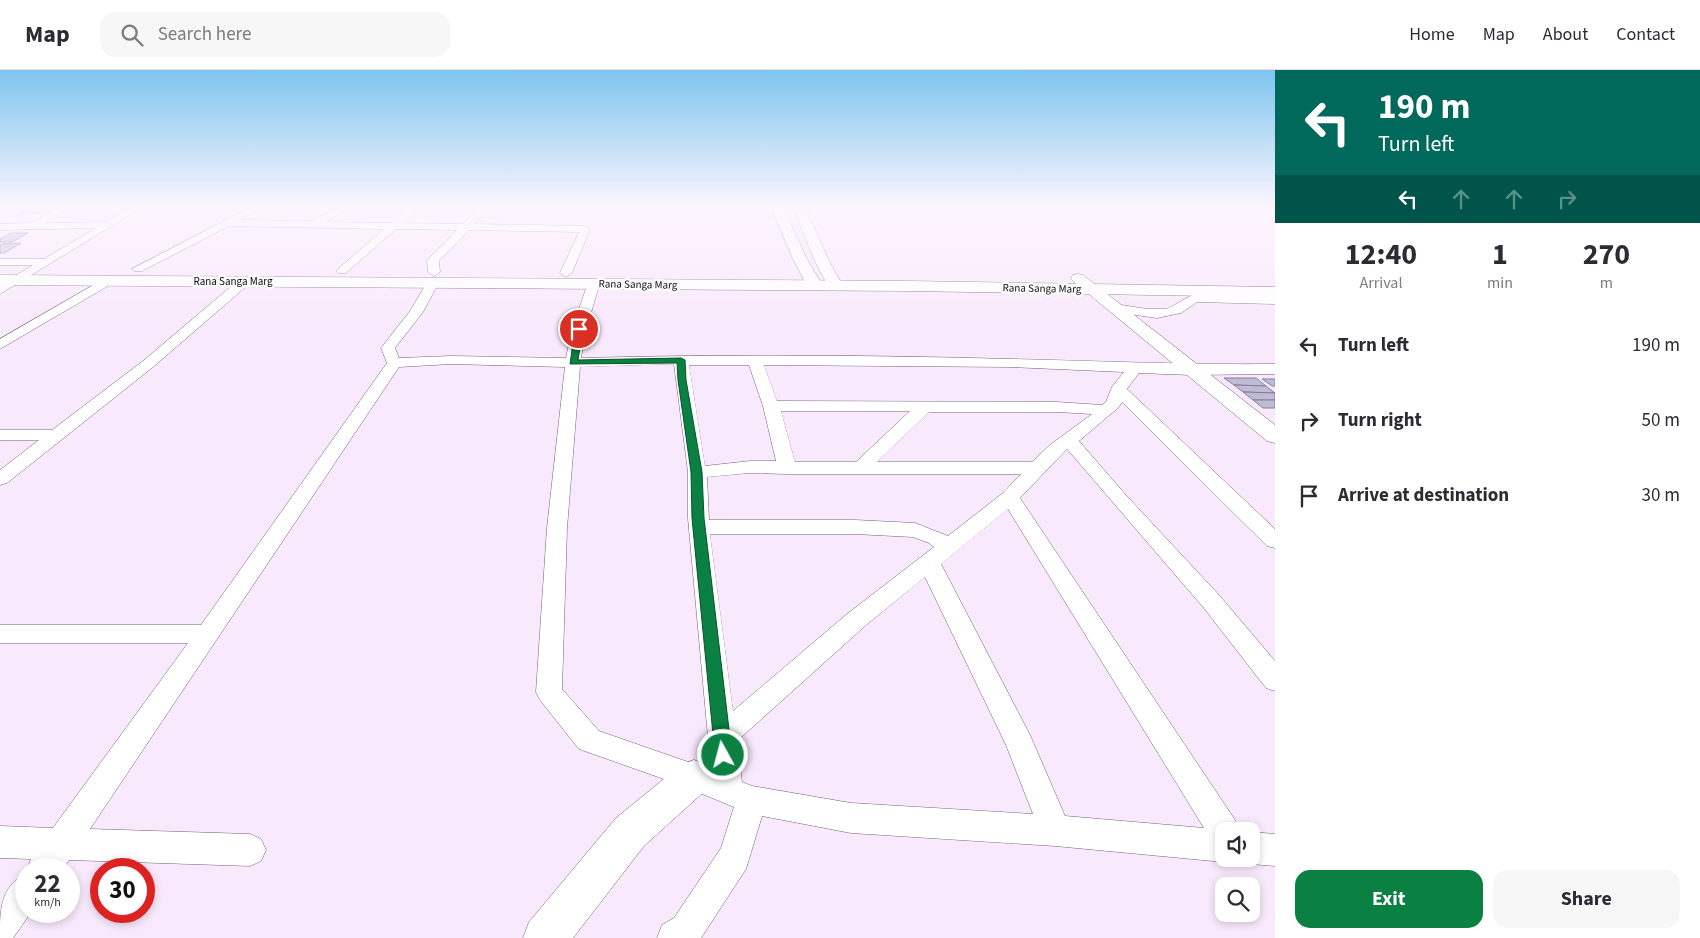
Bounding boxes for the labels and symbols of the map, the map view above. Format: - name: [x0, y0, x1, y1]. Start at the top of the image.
- street label: Rana Sanga Marg: [194, 274, 273, 289]
- street label: Rana Sanga Marg: [598, 276, 678, 293]
- street label: Rana Sanga Marg: [1002, 280, 1082, 297]
- pin: [558, 308, 600, 350]
- position arrow: [696, 728, 748, 780]
- speed limit sign: 30: [90, 858, 155, 923]

